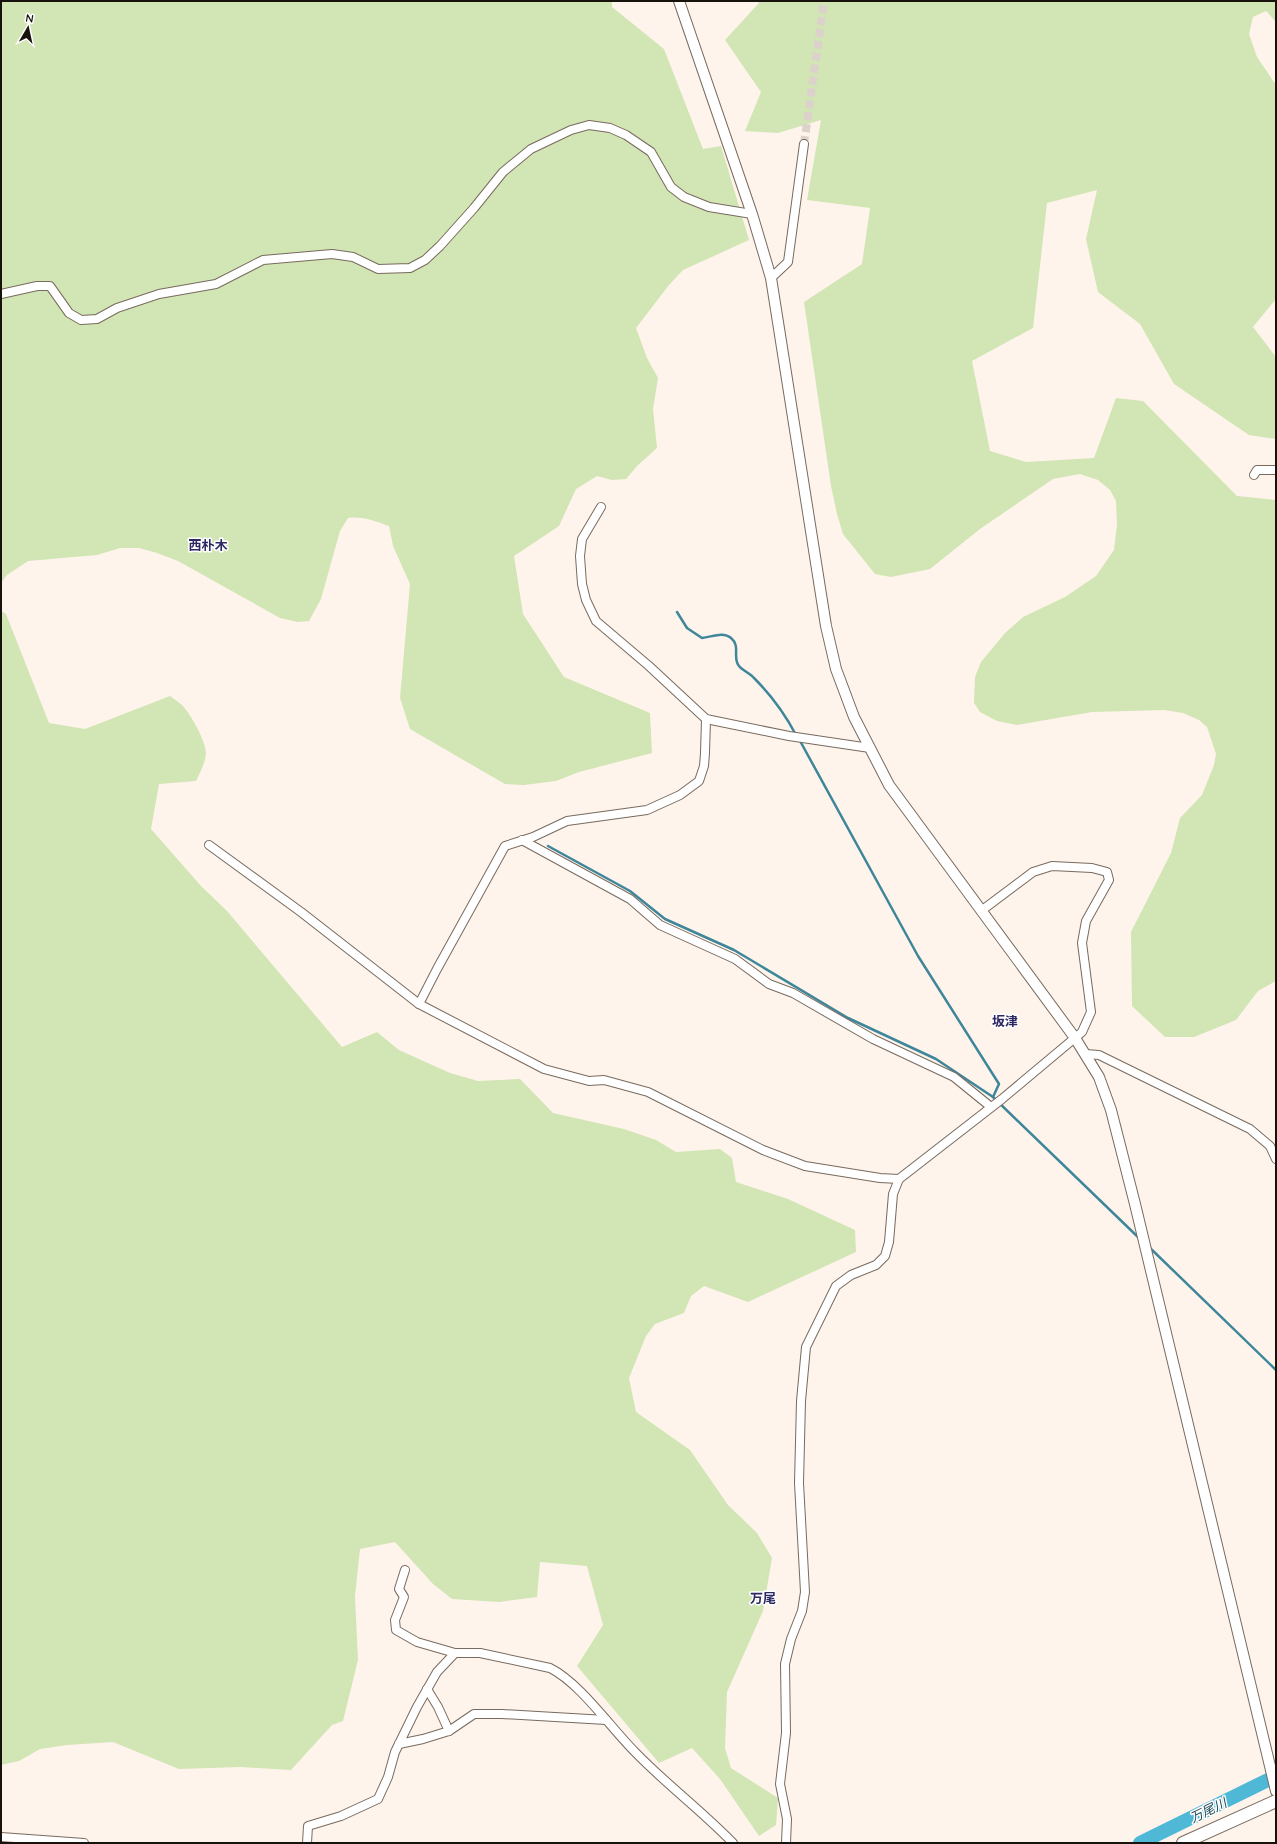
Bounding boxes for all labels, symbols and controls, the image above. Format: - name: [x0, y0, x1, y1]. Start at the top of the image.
- north arrow: [8, 8, 48, 48]
- text: N: [24, 11, 35, 26]
- district label: 西朴木: [188, 537, 228, 553]
- district label: 坂津: [992, 1013, 1018, 1029]
- district label: 万尾: [750, 1590, 776, 1606]
- water label: 万尾川: [1187, 1793, 1231, 1826]

